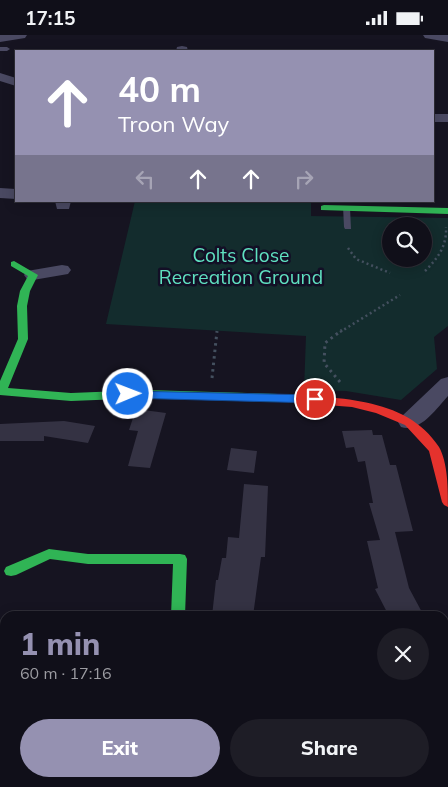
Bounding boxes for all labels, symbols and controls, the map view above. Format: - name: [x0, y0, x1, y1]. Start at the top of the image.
- text: 17:15: [25, 6, 75, 30]
- text: 40 m: [118, 67, 201, 111]
- icon: ahead: [35, 70, 100, 135]
- text: Troon Way: [118, 110, 229, 138]
- icon: left: [131, 165, 159, 193]
- icon: ahead: [184, 165, 212, 193]
- icon: ahead: [237, 165, 265, 193]
- icon: right: [290, 165, 318, 193]
- map controls: [382, 217, 432, 267]
- button: search: [382, 217, 432, 267]
- park label: Colts Close Recreation Ground: [159, 243, 323, 289]
- position arrow: [101, 367, 153, 419]
- pin: [294, 378, 336, 420]
- icon: arrive: [301, 385, 329, 413]
- text: 1 min: [20, 625, 100, 663]
- button: close: [377, 628, 429, 680]
- text: 60 m · 17:16: [20, 663, 112, 683]
- button: Exit: [20, 719, 220, 777]
- button: Share: [230, 719, 429, 777]

